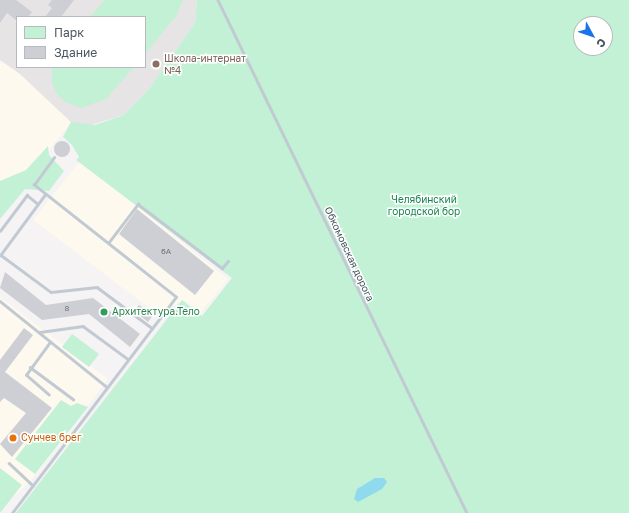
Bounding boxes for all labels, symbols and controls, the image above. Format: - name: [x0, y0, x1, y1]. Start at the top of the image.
- legend: [16, 16, 146, 68]
- north arrow: [573, 16, 613, 56]
- text: Парк: [54, 25, 84, 40]
- text: С: [594, 36, 609, 51]
- text: Здание: [54, 45, 97, 60]
- place label: Школа-интернат №4: [164, 52, 246, 76]
- marker: Школа-интернат №4: [151, 59, 161, 69]
- park label: Челябинский городской бор: [388, 193, 460, 216]
- street label: Обкомовская дорога: [322, 205, 376, 303]
- house number: 6А: [161, 247, 171, 257]
- house number: 8: [65, 304, 69, 314]
- place label: Архитектура.Тело: [112, 306, 200, 318]
- marker: Архитектура.Тело: [99, 307, 109, 317]
- place label: Сунчев брег: [21, 432, 81, 444]
- marker: Сунчев брег: [8, 433, 18, 443]

